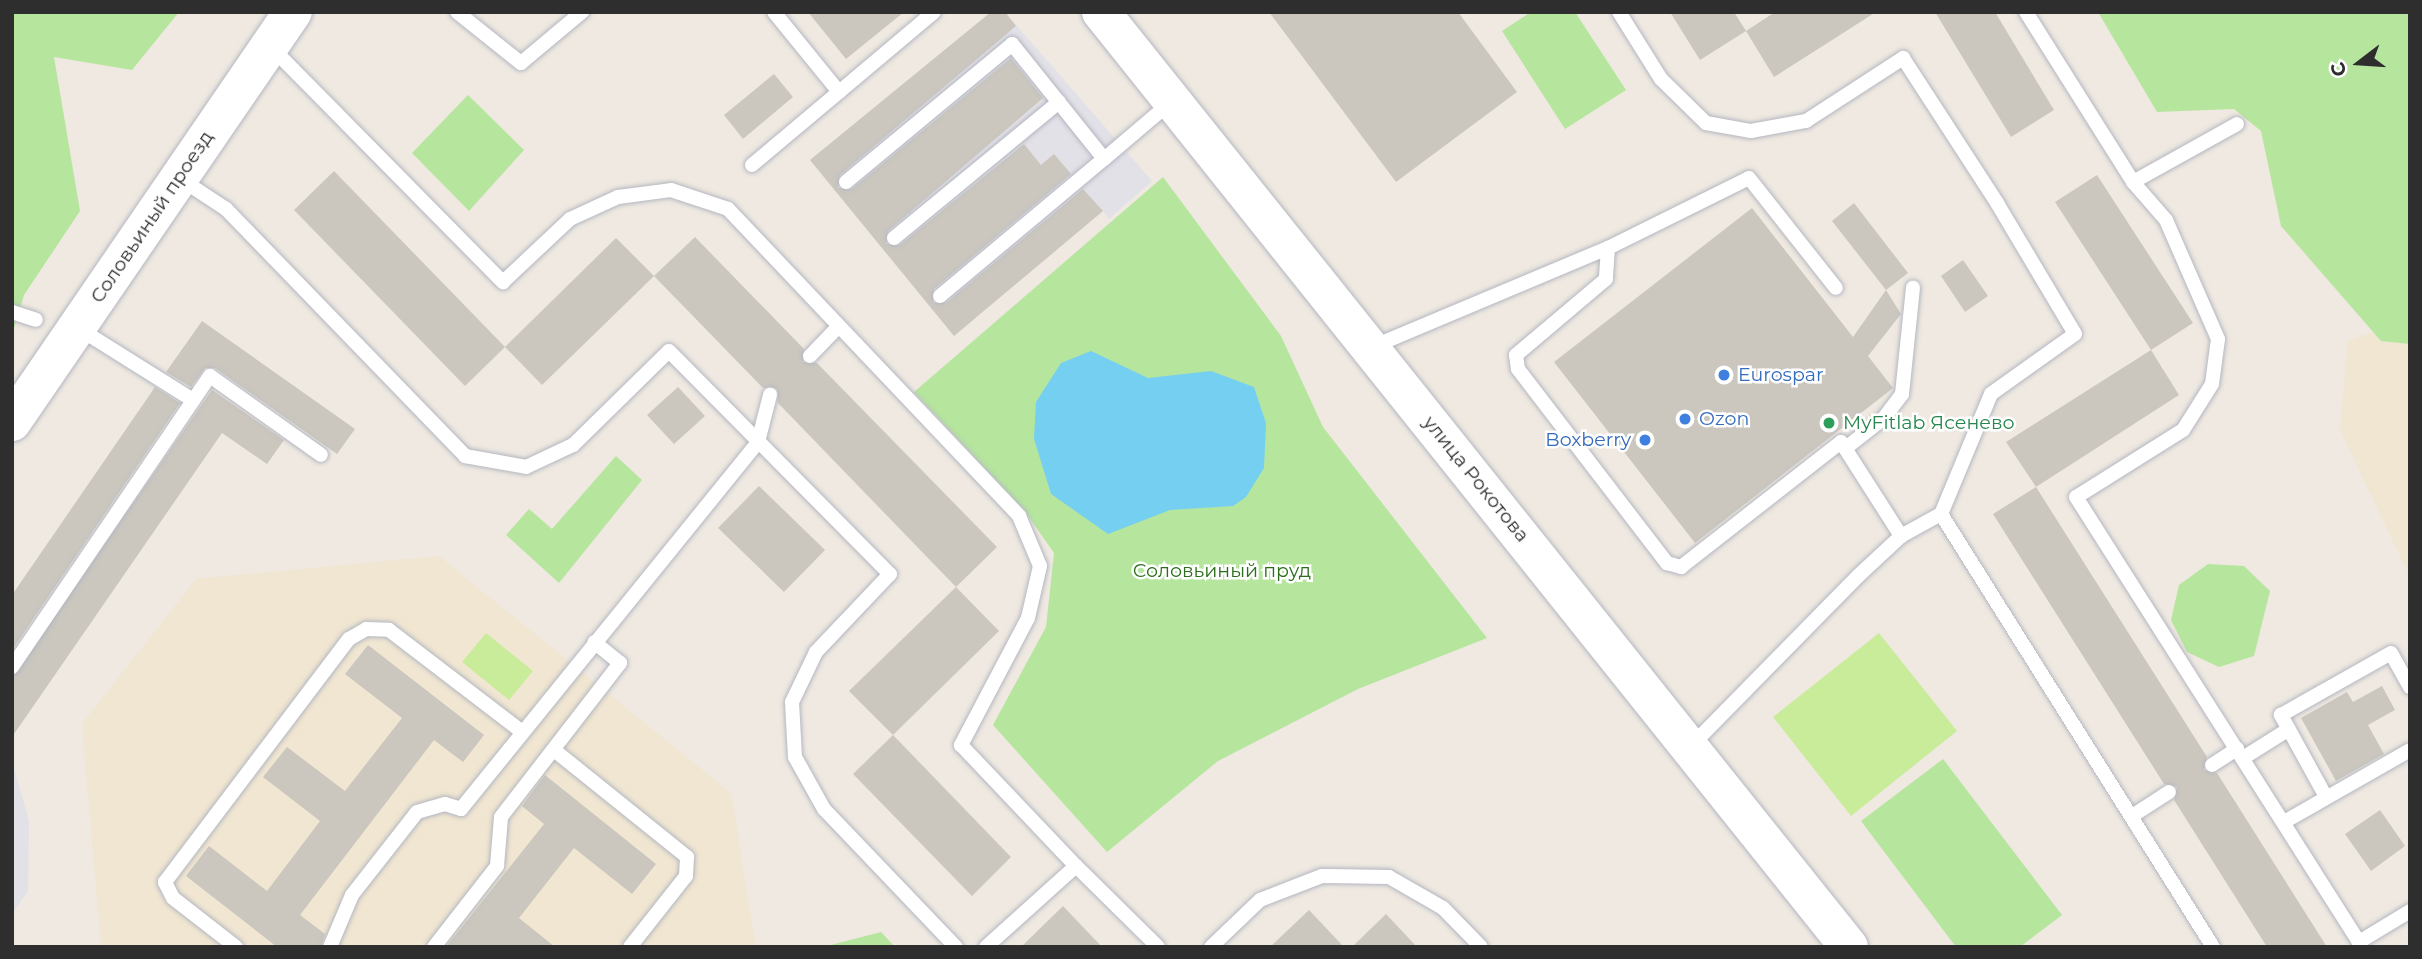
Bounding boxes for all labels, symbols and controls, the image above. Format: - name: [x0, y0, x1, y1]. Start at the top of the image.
- north arrow: [2324, 28, 2394, 98]
- text: С: [2325, 59, 2351, 79]
- street label: Соловьиный проезд: [86, 127, 218, 307]
- place label: Eurospar: [1738, 364, 1824, 386]
- marker: Eurospar: [1716, 367, 1732, 383]
- place label: Ozon: [1699, 408, 1749, 430]
- street label: улица Рокотова: [1418, 411, 1534, 547]
- marker: Ozon: [1677, 411, 1693, 427]
- place label: MyFitlab Ясенево: [1843, 412, 2015, 434]
- marker: MyFitlab Ясенево: [1821, 415, 1837, 431]
- place label: Boxberry: [1545, 429, 1631, 451]
- marker: Boxberry: [1637, 432, 1653, 448]
- park label: Соловьиный пруд: [1133, 560, 1311, 582]

